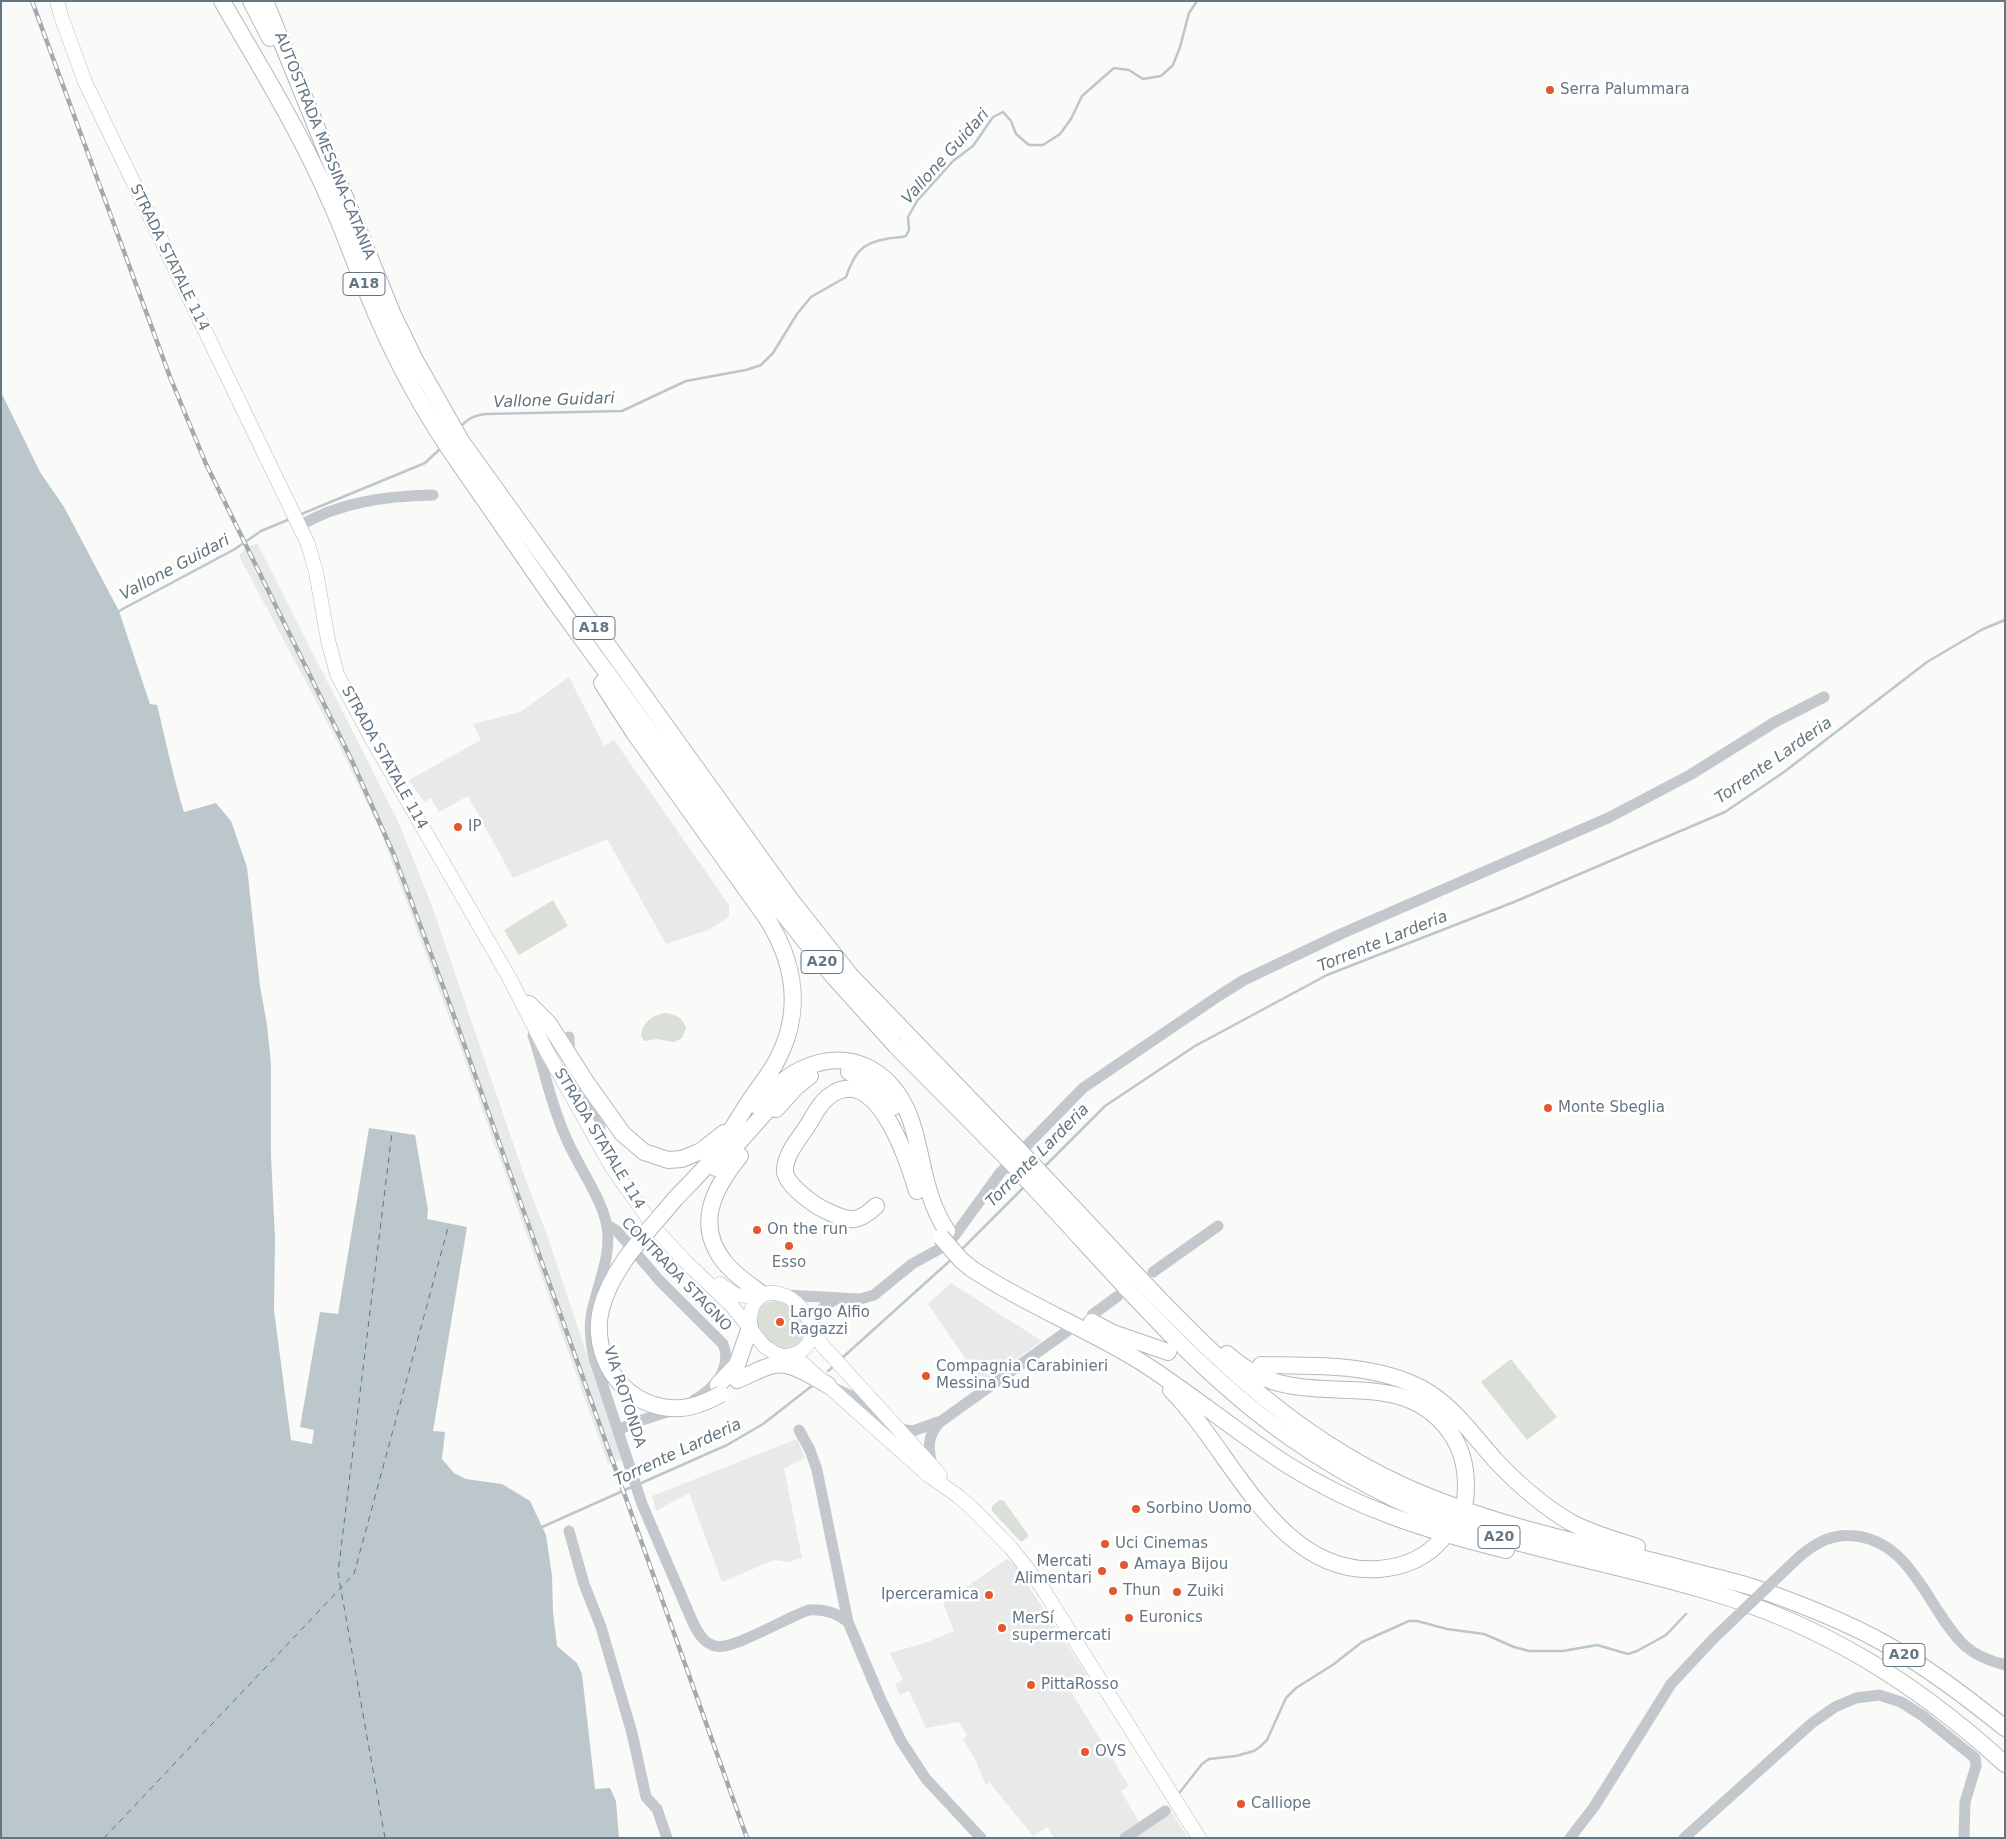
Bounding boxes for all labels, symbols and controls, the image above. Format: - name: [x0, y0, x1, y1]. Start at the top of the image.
- street label: AUTOSTRADA MESSINA-CATANIA: [270, 30, 378, 262]
- place label: Serra Palummara: [1560, 81, 1690, 99]
- marker: Serra Palummara: [1544, 84, 1556, 96]
- water label: Vallone Guidari: [898, 105, 994, 209]
- street label: STRADA STATALE 114: [126, 182, 212, 334]
- road number: A18: [343, 272, 385, 296]
- water label: Vallone Guidari: [493, 389, 615, 413]
- water label: Vallone Guidari: [117, 531, 233, 605]
- road number: A18: [573, 616, 615, 640]
- street label: STRADA STATALE 114: [337, 683, 431, 833]
- water label: Torrente Larderia: [1712, 714, 1836, 808]
- place label: IP: [468, 818, 481, 836]
- marker: IP: [452, 821, 464, 833]
- water label: Torrente Larderia: [1315, 907, 1451, 977]
- road number: A20: [801, 950, 843, 974]
- street label: STRADA STATALE 114: [550, 1065, 648, 1213]
- place label: Monte Sbeglia: [1558, 1099, 1665, 1117]
- water label: Torrente Larderia: [982, 1100, 1094, 1212]
- marker: Monte Sbeglia: [1542, 1102, 1554, 1114]
- street label: CONTRADA STAGNO: [617, 1214, 735, 1336]
- place label: On the run: [767, 1221, 848, 1239]
- marker: On the run: [751, 1224, 763, 1236]
- marker: Esso: [783, 1240, 795, 1252]
- place label: Esso: [772, 1254, 806, 1272]
- place label: Largo Alfio Ragazzi: [790, 1304, 870, 1339]
- marker: Largo Alfio Ragazzi: [774, 1316, 786, 1328]
- street label: VIA ROTONDA: [599, 1344, 649, 1450]
- place label: Compagnia Carabinieri Messina Sud: [936, 1358, 1108, 1393]
- marker: Compagnia Carabinieri Messina Sud: [920, 1370, 932, 1382]
- water label: Torrente Larderia: [611, 1415, 745, 1491]
- place label: Sorbino Uomo: [1146, 1500, 1252, 1518]
- marker: Sorbino Uomo: [1130, 1503, 1142, 1515]
- road number: A20: [1478, 1525, 1520, 1548]
- place label: Uci Cinemas: [1115, 1535, 1208, 1553]
- marker: Uci Cinemas: [1099, 1538, 1111, 1550]
- place label: Mercati Alimentari: [1015, 1553, 1092, 1588]
- place label: Amaya Bijou: [1134, 1556, 1228, 1574]
- marker: Amaya Bijou: [1118, 1559, 1130, 1571]
- marker: Mercati Alimentari: [1096, 1565, 1108, 1577]
- place label: Thun: [1123, 1582, 1161, 1600]
- place label: Zuiki: [1187, 1583, 1224, 1601]
- marker: Thun: [1107, 1585, 1119, 1597]
- place label: Iperceramica: [881, 1586, 979, 1604]
- marker: Zuiki: [1171, 1586, 1183, 1598]
- marker: Iperceramica: [983, 1589, 995, 1601]
- place label: Euronics: [1139, 1609, 1203, 1627]
- place label: MerSí supermercati: [1012, 1610, 1111, 1645]
- marker: Euronics: [1123, 1612, 1135, 1624]
- marker: MerSí supermercati: [996, 1622, 1008, 1634]
- road number: A20: [1883, 1644, 1925, 1666]
- place label: PittaRosso: [1041, 1676, 1119, 1694]
- marker: PittaRosso: [1025, 1679, 1037, 1691]
- place label: OVS: [1095, 1743, 1126, 1761]
- marker: OVS: [1079, 1746, 1091, 1758]
- place label: Calliope: [1251, 1795, 1311, 1813]
- marker: Calliope: [1235, 1798, 1247, 1810]

